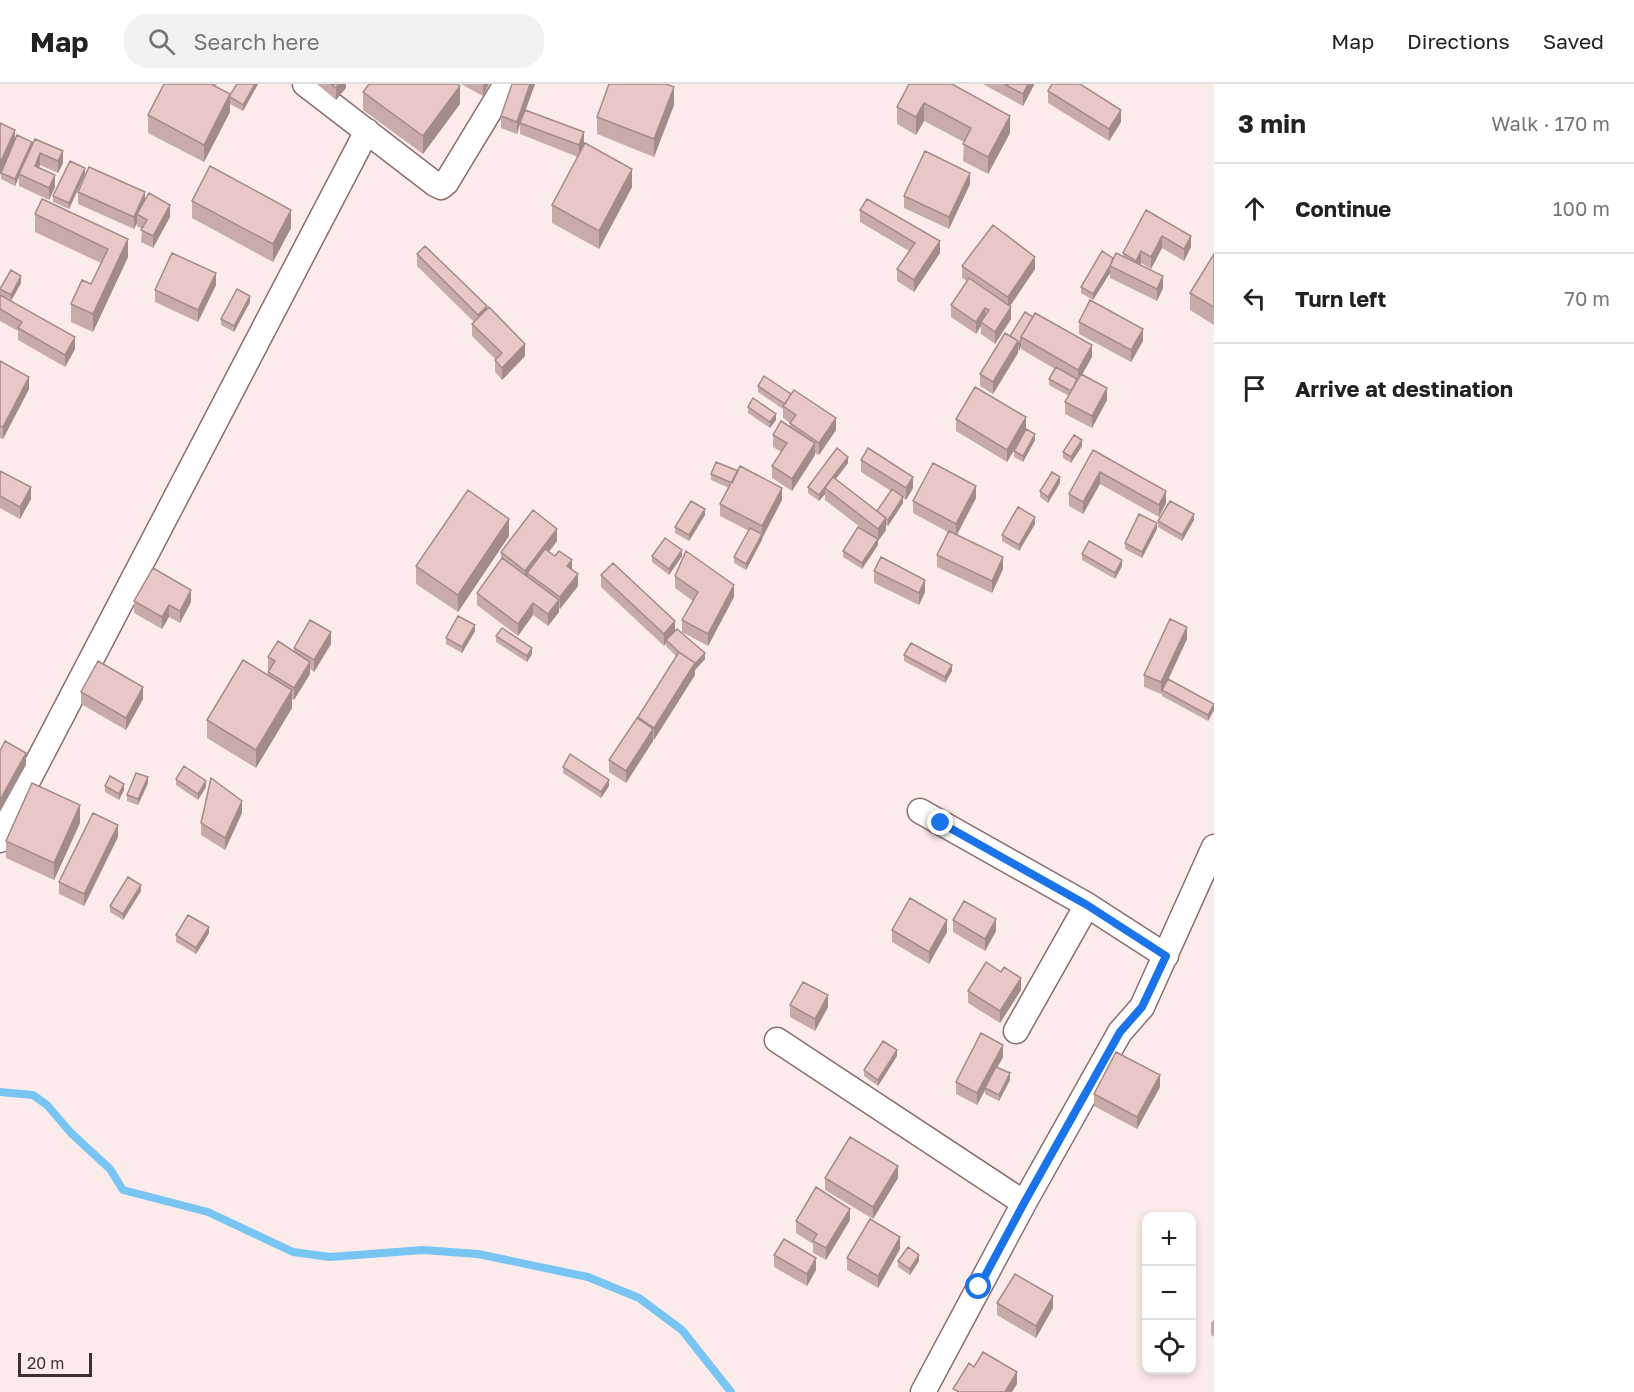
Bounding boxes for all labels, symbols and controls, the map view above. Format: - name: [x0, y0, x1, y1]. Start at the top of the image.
- search box: [124, 14, 544, 68]
- text: Map: [30, 25, 88, 58]
- icon: search: [145, 25, 178, 58]
- text: Search here: [193, 28, 319, 55]
- text: Map: [1331, 28, 1374, 54]
- text: Directions: [1407, 28, 1510, 54]
- text: Saved: [1543, 28, 1604, 54]
- text: 3 min: [1238, 108, 1306, 139]
- text: Walk · 170 m: [1491, 111, 1610, 135]
- icon: ahead: [1238, 192, 1271, 225]
- text: Continue: [1295, 195, 1391, 222]
- text: 100 m: [1553, 196, 1610, 220]
- icon: left: [1238, 282, 1271, 315]
- text: Turn left: [1295, 285, 1386, 312]
- text: 70 m: [1564, 286, 1610, 310]
- icon: arrive: [1238, 372, 1271, 405]
- text: Arrive at destination: [1295, 375, 1513, 402]
- route end: [927, 809, 953, 835]
- map controls: [1142, 1212, 1196, 1374]
- button: +: [1142, 1212, 1196, 1266]
- button: −: [1142, 1266, 1196, 1320]
- route start: [965, 1273, 991, 1299]
- button: locate: [1142, 1320, 1196, 1374]
- scale bar: [18, 1350, 92, 1378]
- text: 20 m: [27, 1353, 64, 1373]

